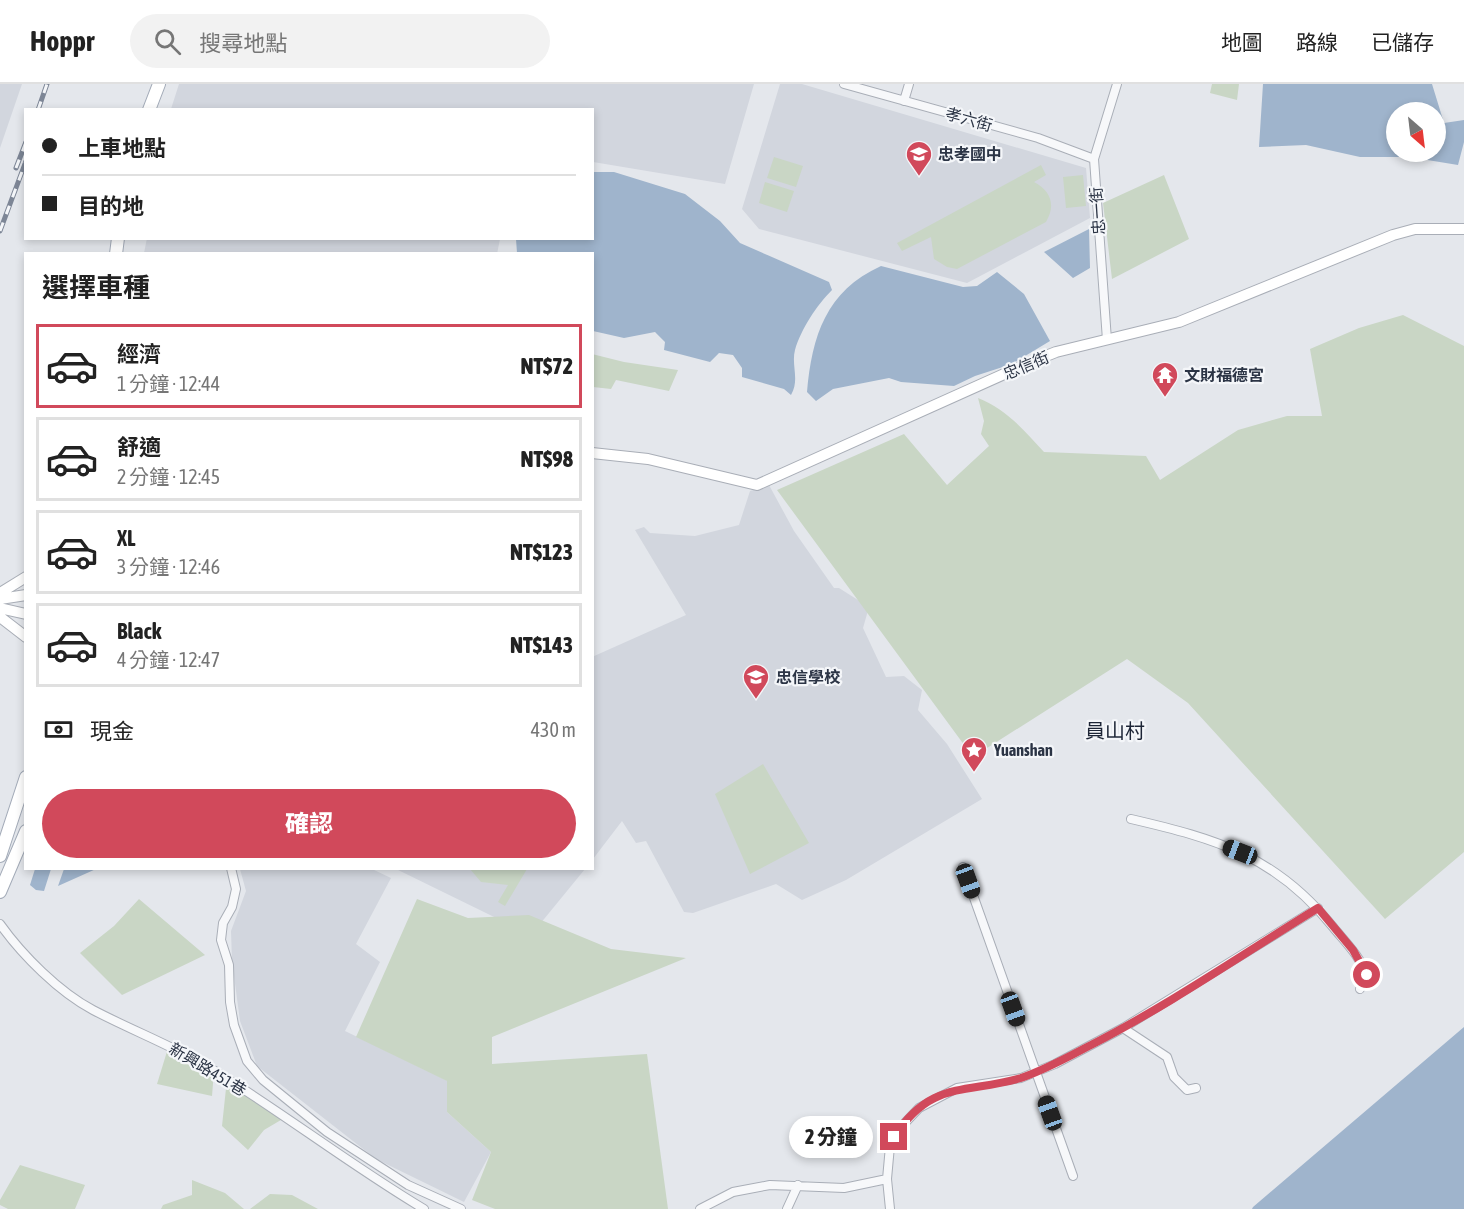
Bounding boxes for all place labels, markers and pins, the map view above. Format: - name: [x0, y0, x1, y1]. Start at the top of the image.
- school or university icon: 忠孝國中: [904, 139, 934, 177]
- place label: 忠孝國中: [938, 145, 1002, 163]
- temple icon: 文財福德宮: [1150, 360, 1180, 398]
- place label: 文財福德宮: [1184, 366, 1264, 384]
- school or university icon: 忠信學校: [741, 662, 771, 700]
- place label: 忠信學校: [776, 668, 841, 686]
- place icon: Yuanshan: [959, 735, 989, 773]
- place label: Yuanshan: [993, 741, 1053, 759]

